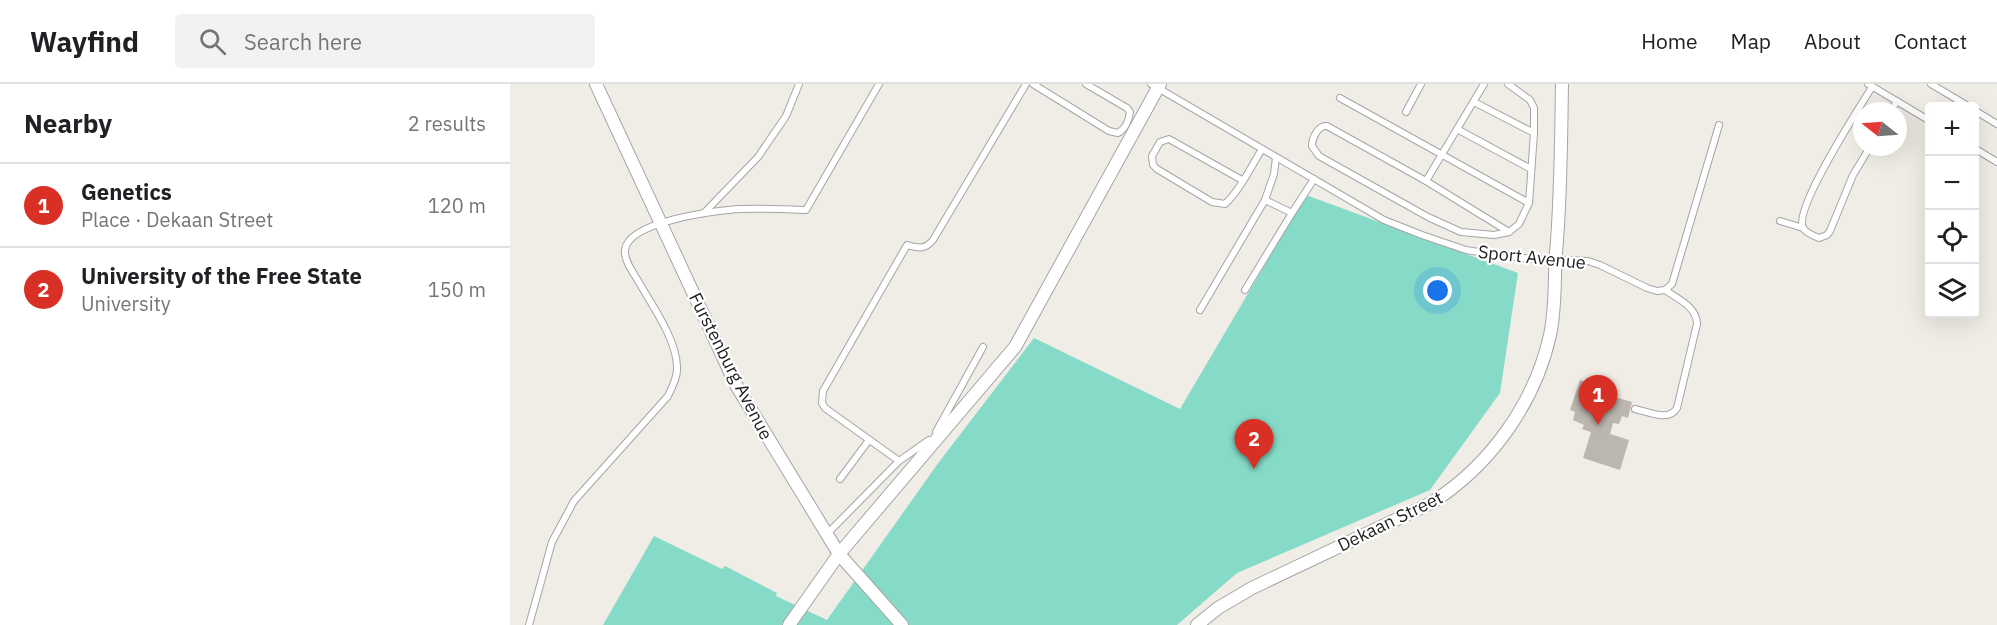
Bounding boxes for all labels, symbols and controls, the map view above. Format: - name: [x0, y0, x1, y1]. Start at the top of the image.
- search box: [175, 14, 595, 68]
- text: Wayfind: [30, 23, 139, 60]
- icon: search: [196, 25, 229, 58]
- text: Search here: [244, 27, 362, 56]
- text: Home: [1641, 27, 1698, 55]
- text: Map: [1731, 27, 1771, 55]
- text: About: [1804, 27, 1861, 55]
- text: Contact: [1894, 27, 1967, 55]
- north arrow: [1853, 102, 1907, 156]
- map controls: [1925, 102, 1979, 318]
- button: +: [1925, 102, 1979, 156]
- text: Nearby: [24, 106, 112, 140]
- text: 2 results: [408, 110, 486, 137]
- button: −: [1925, 156, 1979, 210]
- text: Genetics: [81, 177, 172, 206]
- text: 1: [38, 192, 50, 219]
- text: 120 m: [428, 192, 486, 219]
- text: Place · Dekaan Street: [81, 206, 273, 233]
- button: locate: [1925, 210, 1979, 264]
- street label: Sport Avenue: [1477, 240, 1587, 274]
- text: University of the Free State: [81, 261, 362, 290]
- button: layers: [1925, 264, 1979, 318]
- text: 2: [38, 276, 50, 303]
- text: 150 m: [428, 276, 486, 303]
- your location: [1423, 276, 1452, 305]
- street label: Furstenburg Avenue: [684, 289, 778, 444]
- text: University: [81, 290, 171, 317]
- pin: 1: [1578, 376, 1618, 425]
- pin: 2: [1234, 420, 1274, 469]
- street label: Dekaan Street: [1334, 486, 1446, 556]

